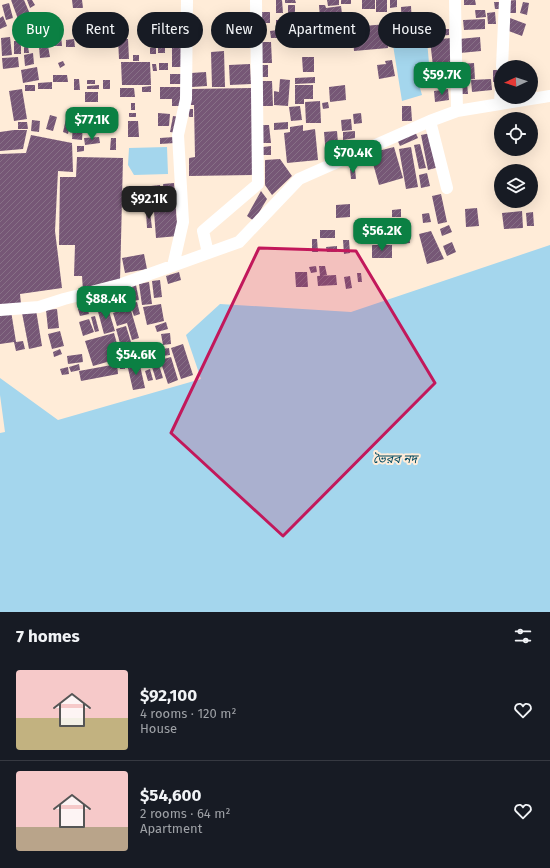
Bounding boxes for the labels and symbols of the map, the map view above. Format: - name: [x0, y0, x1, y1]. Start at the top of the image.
- north arrow: [494, 60, 538, 104]
- pin: $59.7K: [409, 62, 475, 96]
- pin: $77.1K: [59, 107, 125, 141]
- pin: $70.4K: [320, 140, 386, 174]
- pin: $92.1K: [116, 186, 182, 220]
- pin: $56.2K: [349, 218, 415, 252]
- pin: $88.4K: [73, 286, 139, 320]
- pin: $54.6K: [103, 342, 169, 376]
- water label: ভৈরব নদ: [373, 452, 419, 466]

